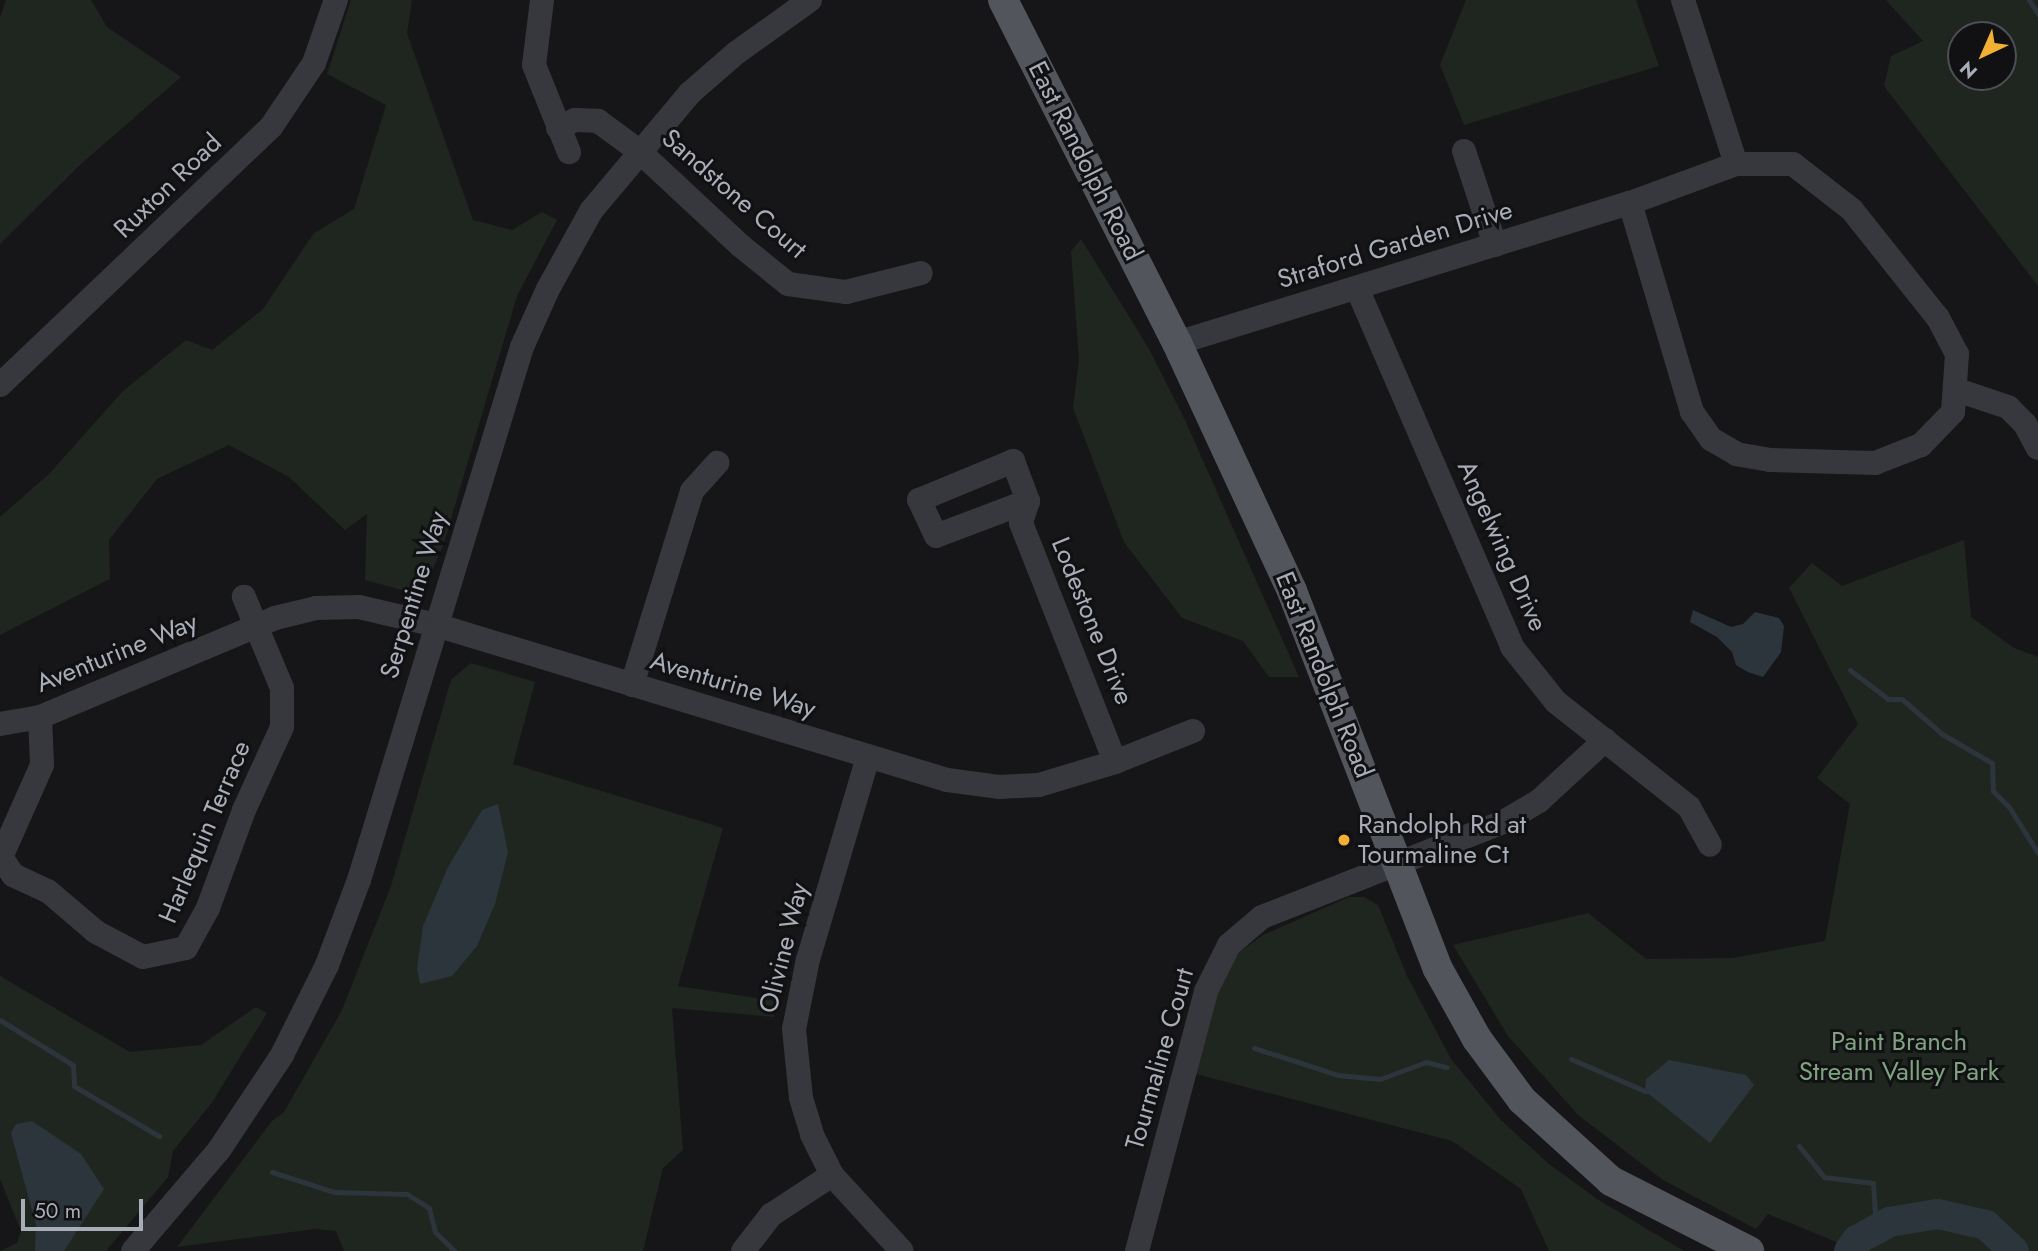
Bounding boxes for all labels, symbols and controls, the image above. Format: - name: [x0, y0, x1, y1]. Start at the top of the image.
- north arrow: [1947, 21, 2017, 91]
- text: N: [1954, 55, 1983, 85]
- street label: East Randolph Road: [1021, 56, 1149, 266]
- street label: Sandstone Court: [655, 123, 813, 265]
- street label: Ruxton Road: [108, 127, 228, 245]
- street label: Straford Garden Drive: [1274, 194, 1516, 296]
- street label: Angelwing Drive: [1450, 456, 1554, 636]
- street label: Serpentine Way: [374, 508, 454, 682]
- street label: Lodestone Drive: [1044, 533, 1140, 709]
- street label: East Randolph Road: [1268, 567, 1380, 783]
- street label: Aventurine Way: [32, 606, 202, 700]
- street label: Aventurine Way: [647, 645, 819, 725]
- street label: Harlequin Terrace: [153, 736, 257, 928]
- place label: Randolph Rd at Tourmaline Ct: [1358, 809, 1526, 870]
- marker: Randolph Rd at Tourmaline Ct: [1336, 832, 1352, 848]
- street label: Olivine Way: [753, 880, 815, 1016]
- street label: Tourmaline Court: [1119, 965, 1201, 1153]
- park label: Paint Branch Stream Valley Park: [1799, 1026, 1999, 1088]
- scale bar: [24, 1184, 147, 1228]
- text: 50 m: [34, 1196, 81, 1226]

